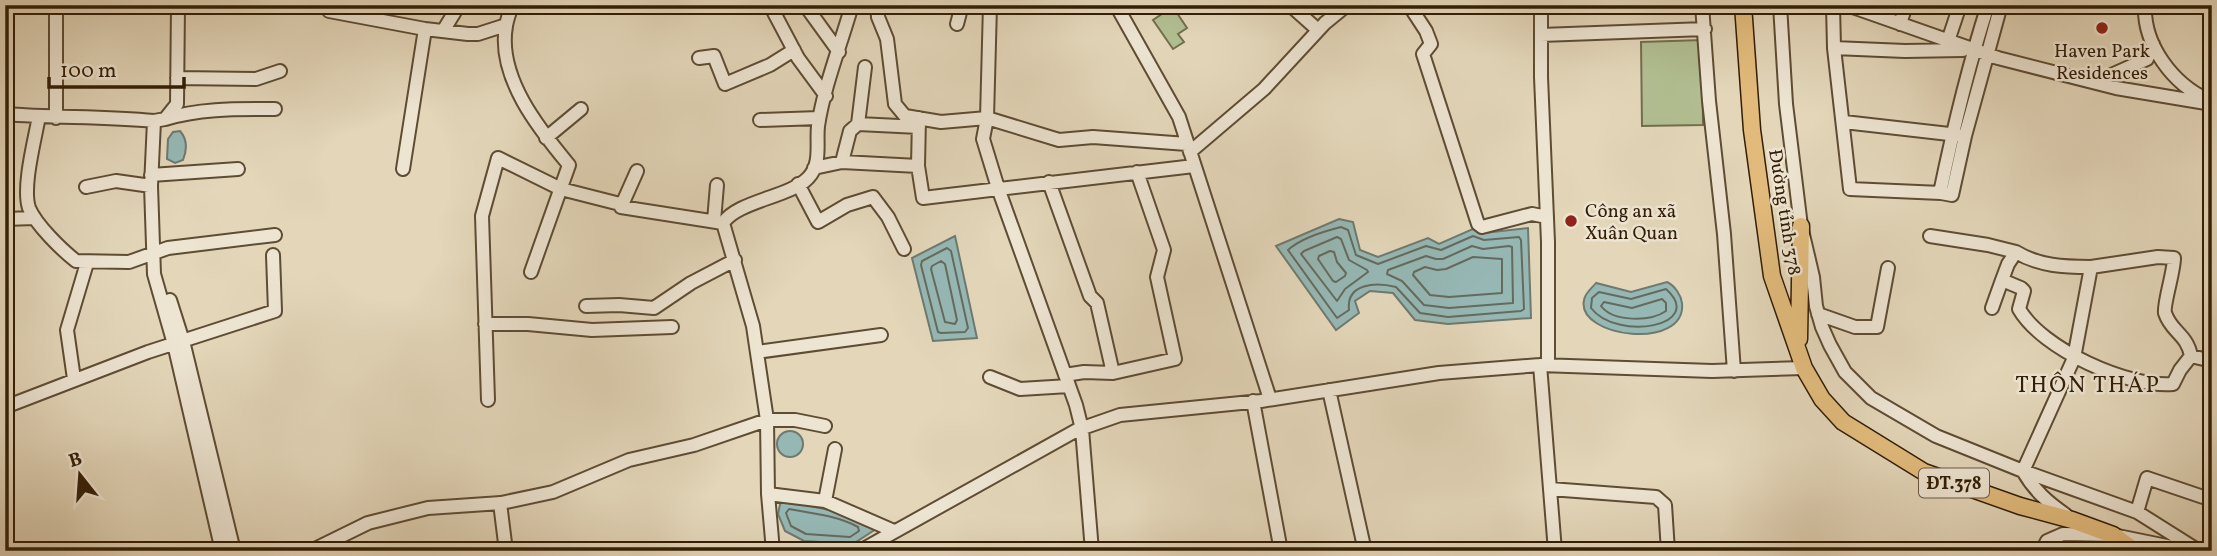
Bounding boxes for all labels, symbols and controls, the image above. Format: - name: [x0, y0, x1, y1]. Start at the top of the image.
- marker: Haven Park Residences: [2094, 20, 2110, 36]
- place label: Haven Park Residences: [2054, 39, 2150, 87]
- scale bar: [49, 46, 184, 90]
- text: 100 m: [60, 57, 117, 86]
- street label: Đường tỉnh 378: [1761, 147, 1807, 277]
- place label: Công an xã Xuân Quan: [1585, 199, 1678, 247]
- marker: Công an xã Xuân Quan: [1563, 213, 1579, 229]
- district label: THÔN THÁP: [2015, 370, 2161, 402]
- north arrow: [46, 440, 116, 510]
- text: B: [66, 446, 86, 475]
- road number: ĐT.378: [1919, 468, 1989, 498]

